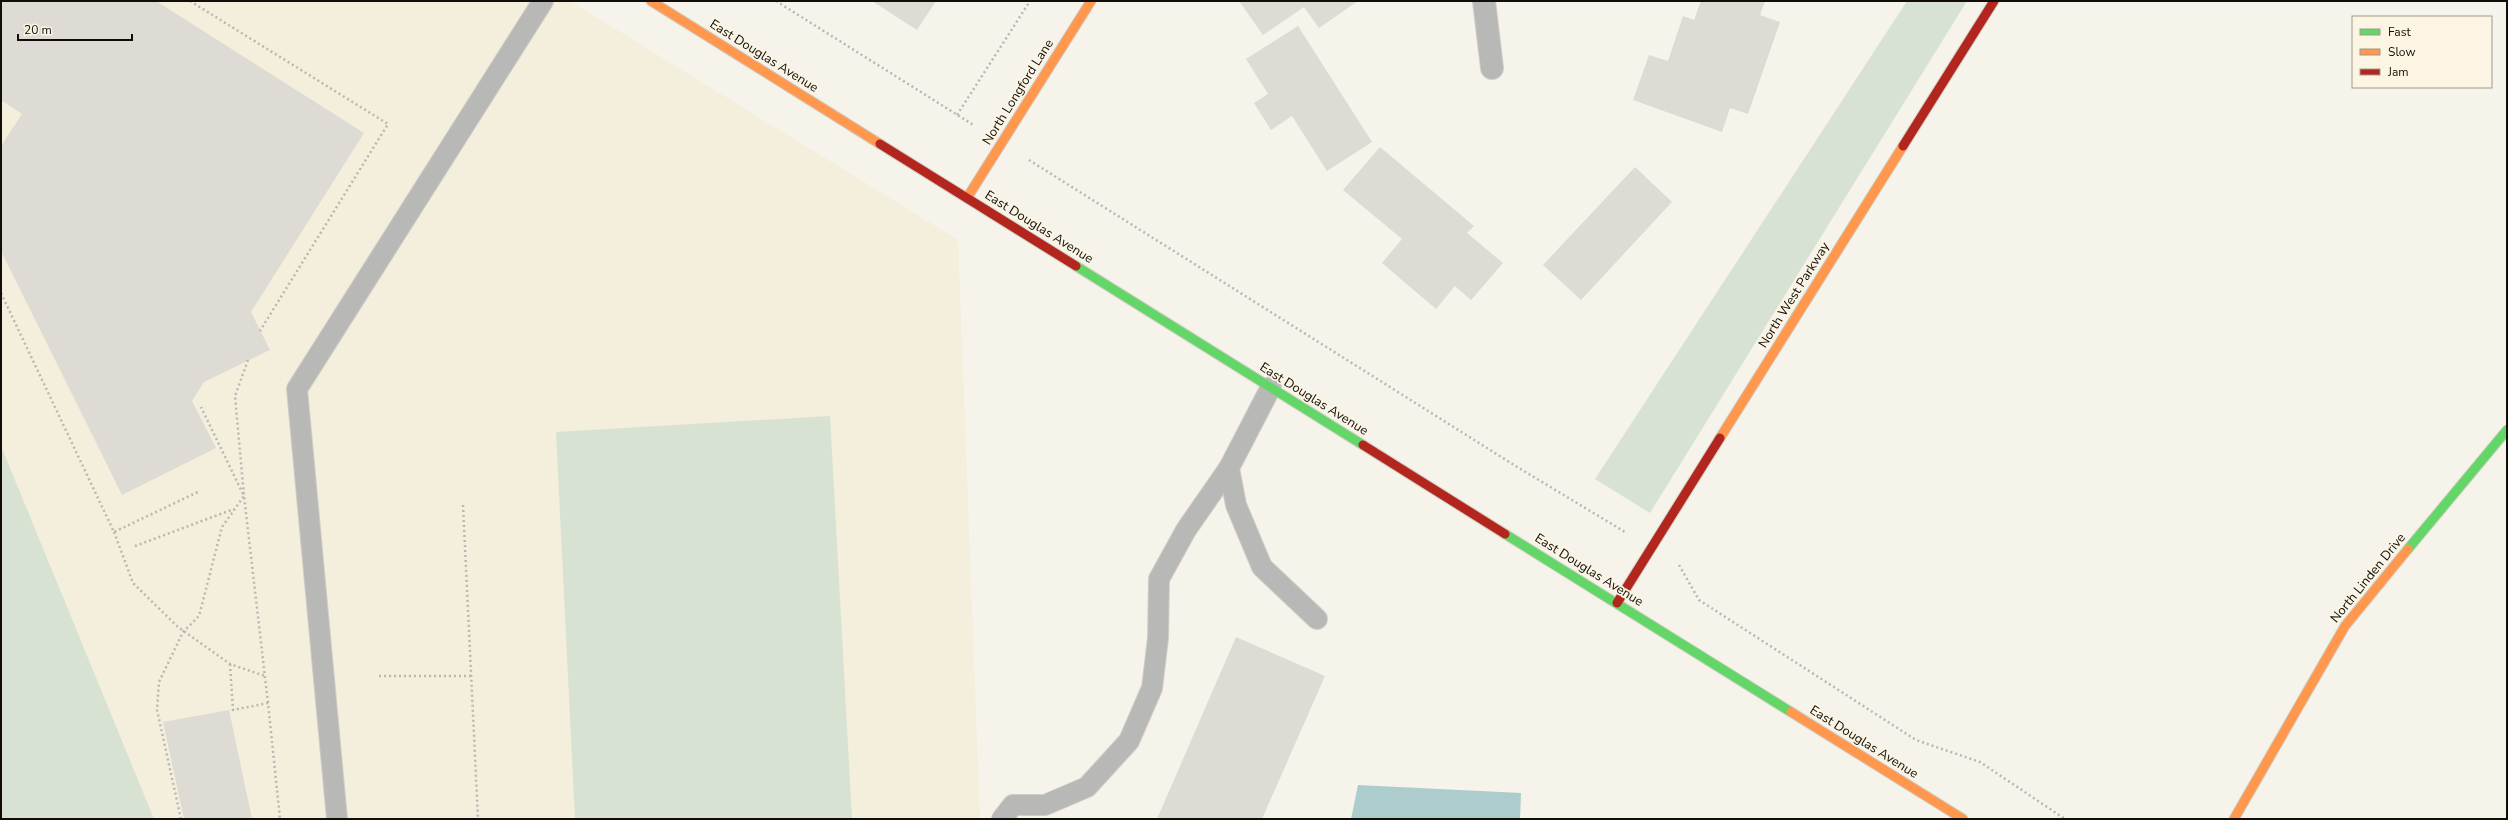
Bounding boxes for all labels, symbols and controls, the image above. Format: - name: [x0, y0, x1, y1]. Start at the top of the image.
- street label: East Douglas Avenue: [706, 15, 822, 97]
- scale bar: [18, 16, 132, 42]
- legend: [2352, 16, 2492, 88]
- text: 20 m: [24, 22, 52, 38]
- text: Fast: [2388, 24, 2411, 40]
- street label: North Longford Lane: [978, 36, 1058, 148]
- text: Slow: [2388, 44, 2416, 60]
- text: Jam: [2387, 64, 2409, 80]
- street label: East Douglas Avenue: [981, 186, 1097, 268]
- street label: North West Parkway: [1754, 238, 1834, 351]
- street label: East Douglas Avenue: [1256, 358, 1372, 440]
- street label: East Douglas Avenue: [1531, 529, 1647, 611]
- street label: North Linden Drive: [2326, 529, 2410, 627]
- street label: East Douglas Avenue: [1806, 701, 1922, 783]

